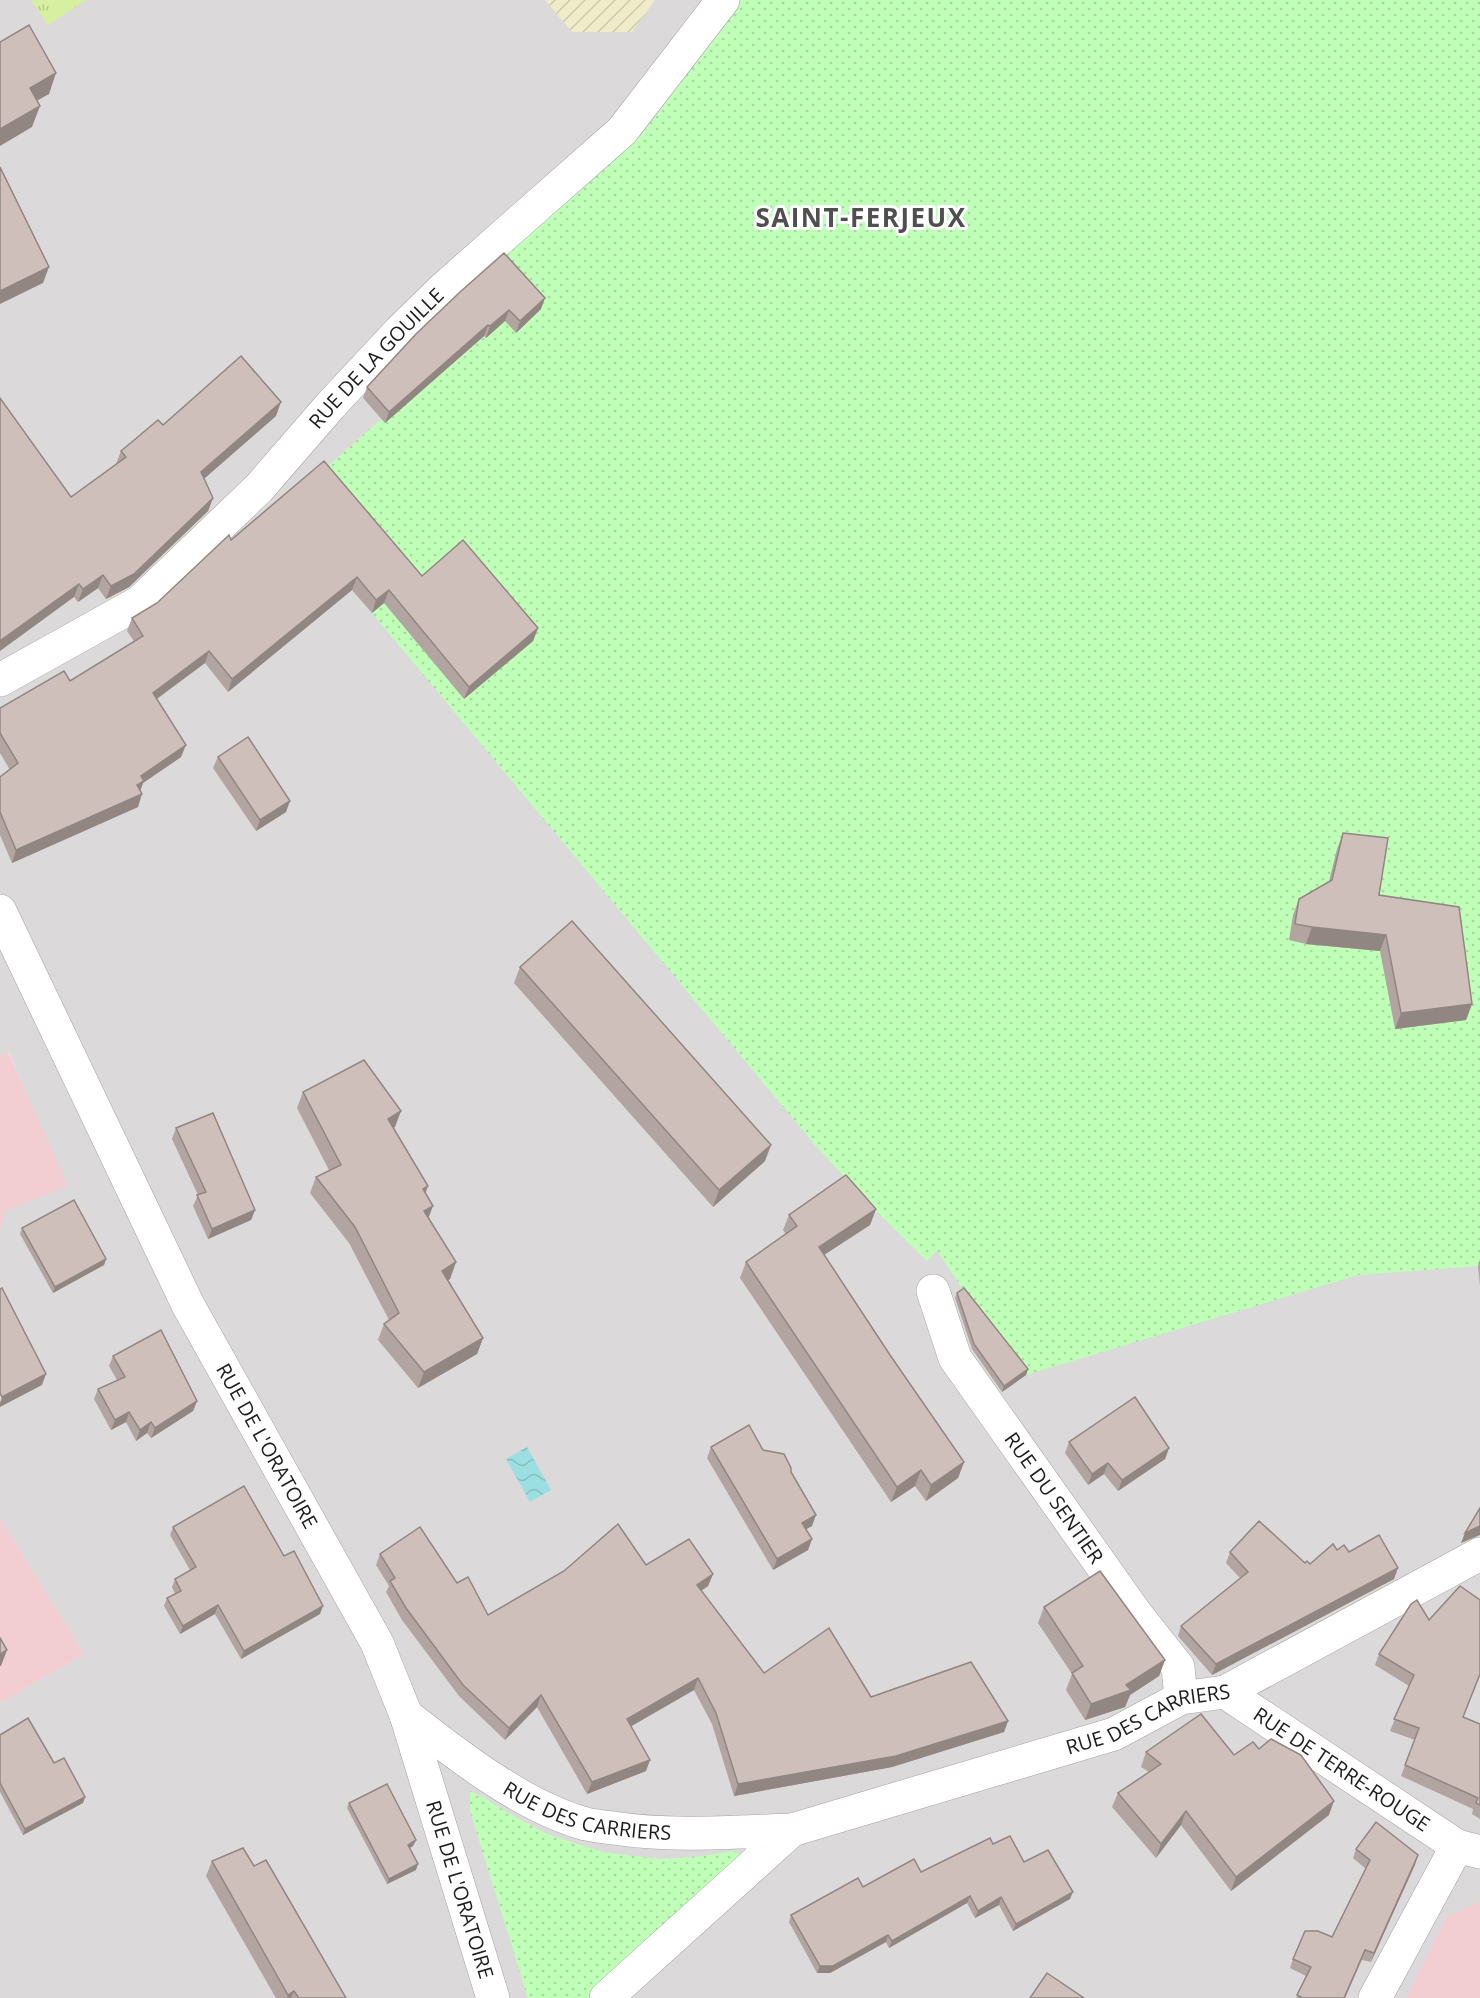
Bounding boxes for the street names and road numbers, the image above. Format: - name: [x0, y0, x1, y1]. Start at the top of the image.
- street label: RUE DE LA GOUILLE: [302, 282, 449, 434]
- street label: RUE DE L'ORATOIRE: [210, 1358, 324, 1533]
- street label: RUE DU SENTIER: [999, 1427, 1110, 1569]
- street label: RUE DES CARRIERS: [1063, 1677, 1232, 1761]
- street label: RUE DE TERRE-ROUGE: [1248, 1701, 1435, 1837]
- street label: RUE DES CARRIERS: [498, 1775, 672, 1846]
- street label: RUE DE L'ORATOIRE: [420, 1797, 500, 1982]

